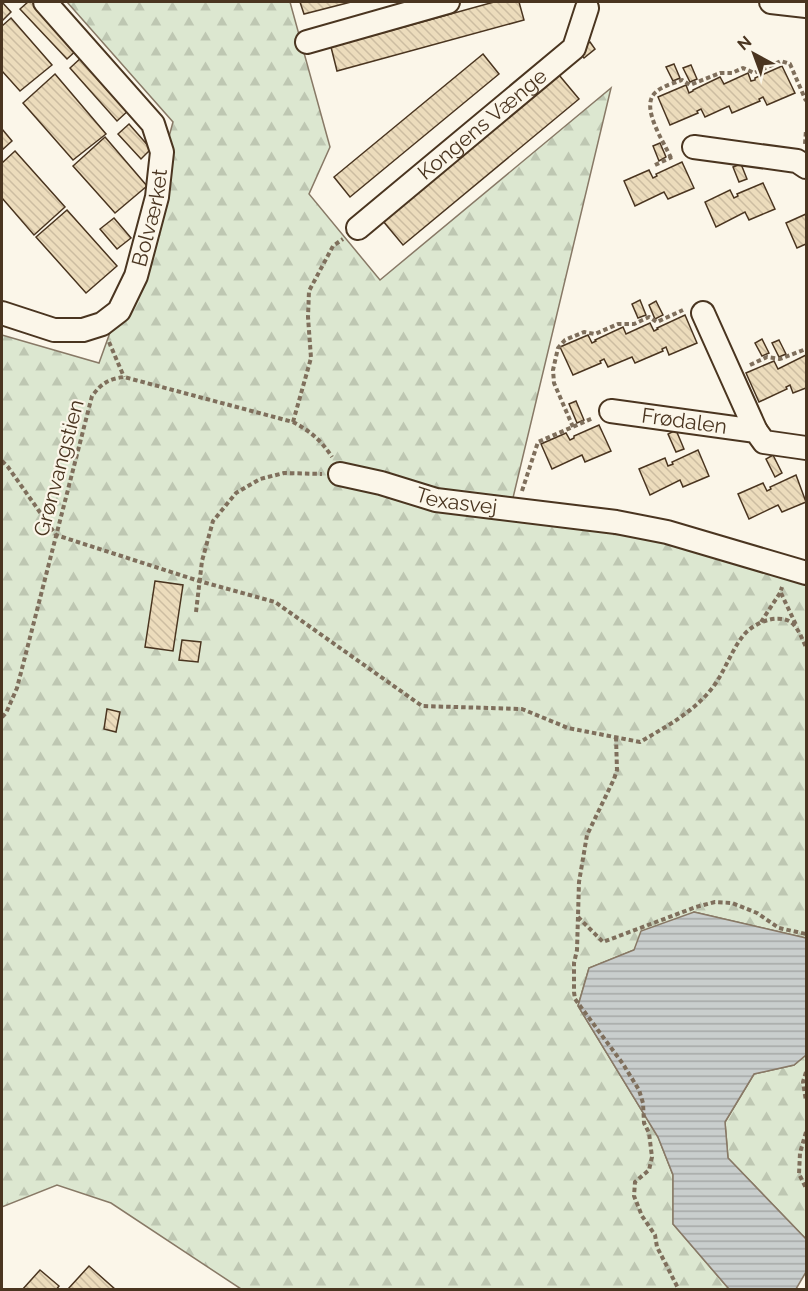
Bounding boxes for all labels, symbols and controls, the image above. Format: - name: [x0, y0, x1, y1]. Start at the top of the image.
- north arrow: [724, 24, 784, 84]
- text: N: [734, 32, 755, 54]
- street label: Kongens Vænge: [413, 63, 552, 185]
- street label: Bolværket: [126, 168, 172, 269]
- street label: Grønvangstien: [28, 397, 89, 539]
- street label: Frødalen: [640, 402, 729, 439]
- street label: Texasvej: [413, 481, 499, 519]

